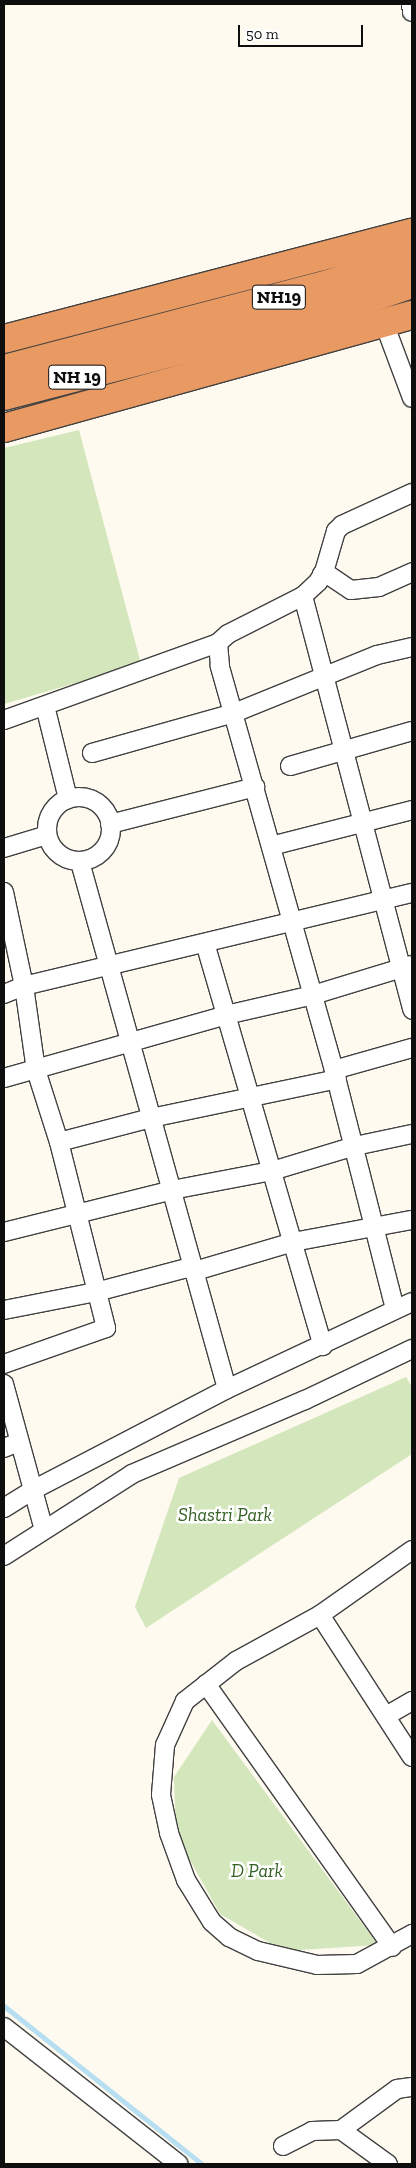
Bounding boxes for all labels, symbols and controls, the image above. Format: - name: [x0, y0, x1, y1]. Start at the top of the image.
- scale bar: [241, 15, 366, 47]
- text: 50 m: [246, 25, 279, 43]
- road number: NH19: [252, 282, 306, 312]
- road number: NH 19: [47, 362, 107, 392]
- park label: Shastri Park: [178, 1504, 272, 1526]
- park label: D Park: [231, 1860, 283, 1882]

